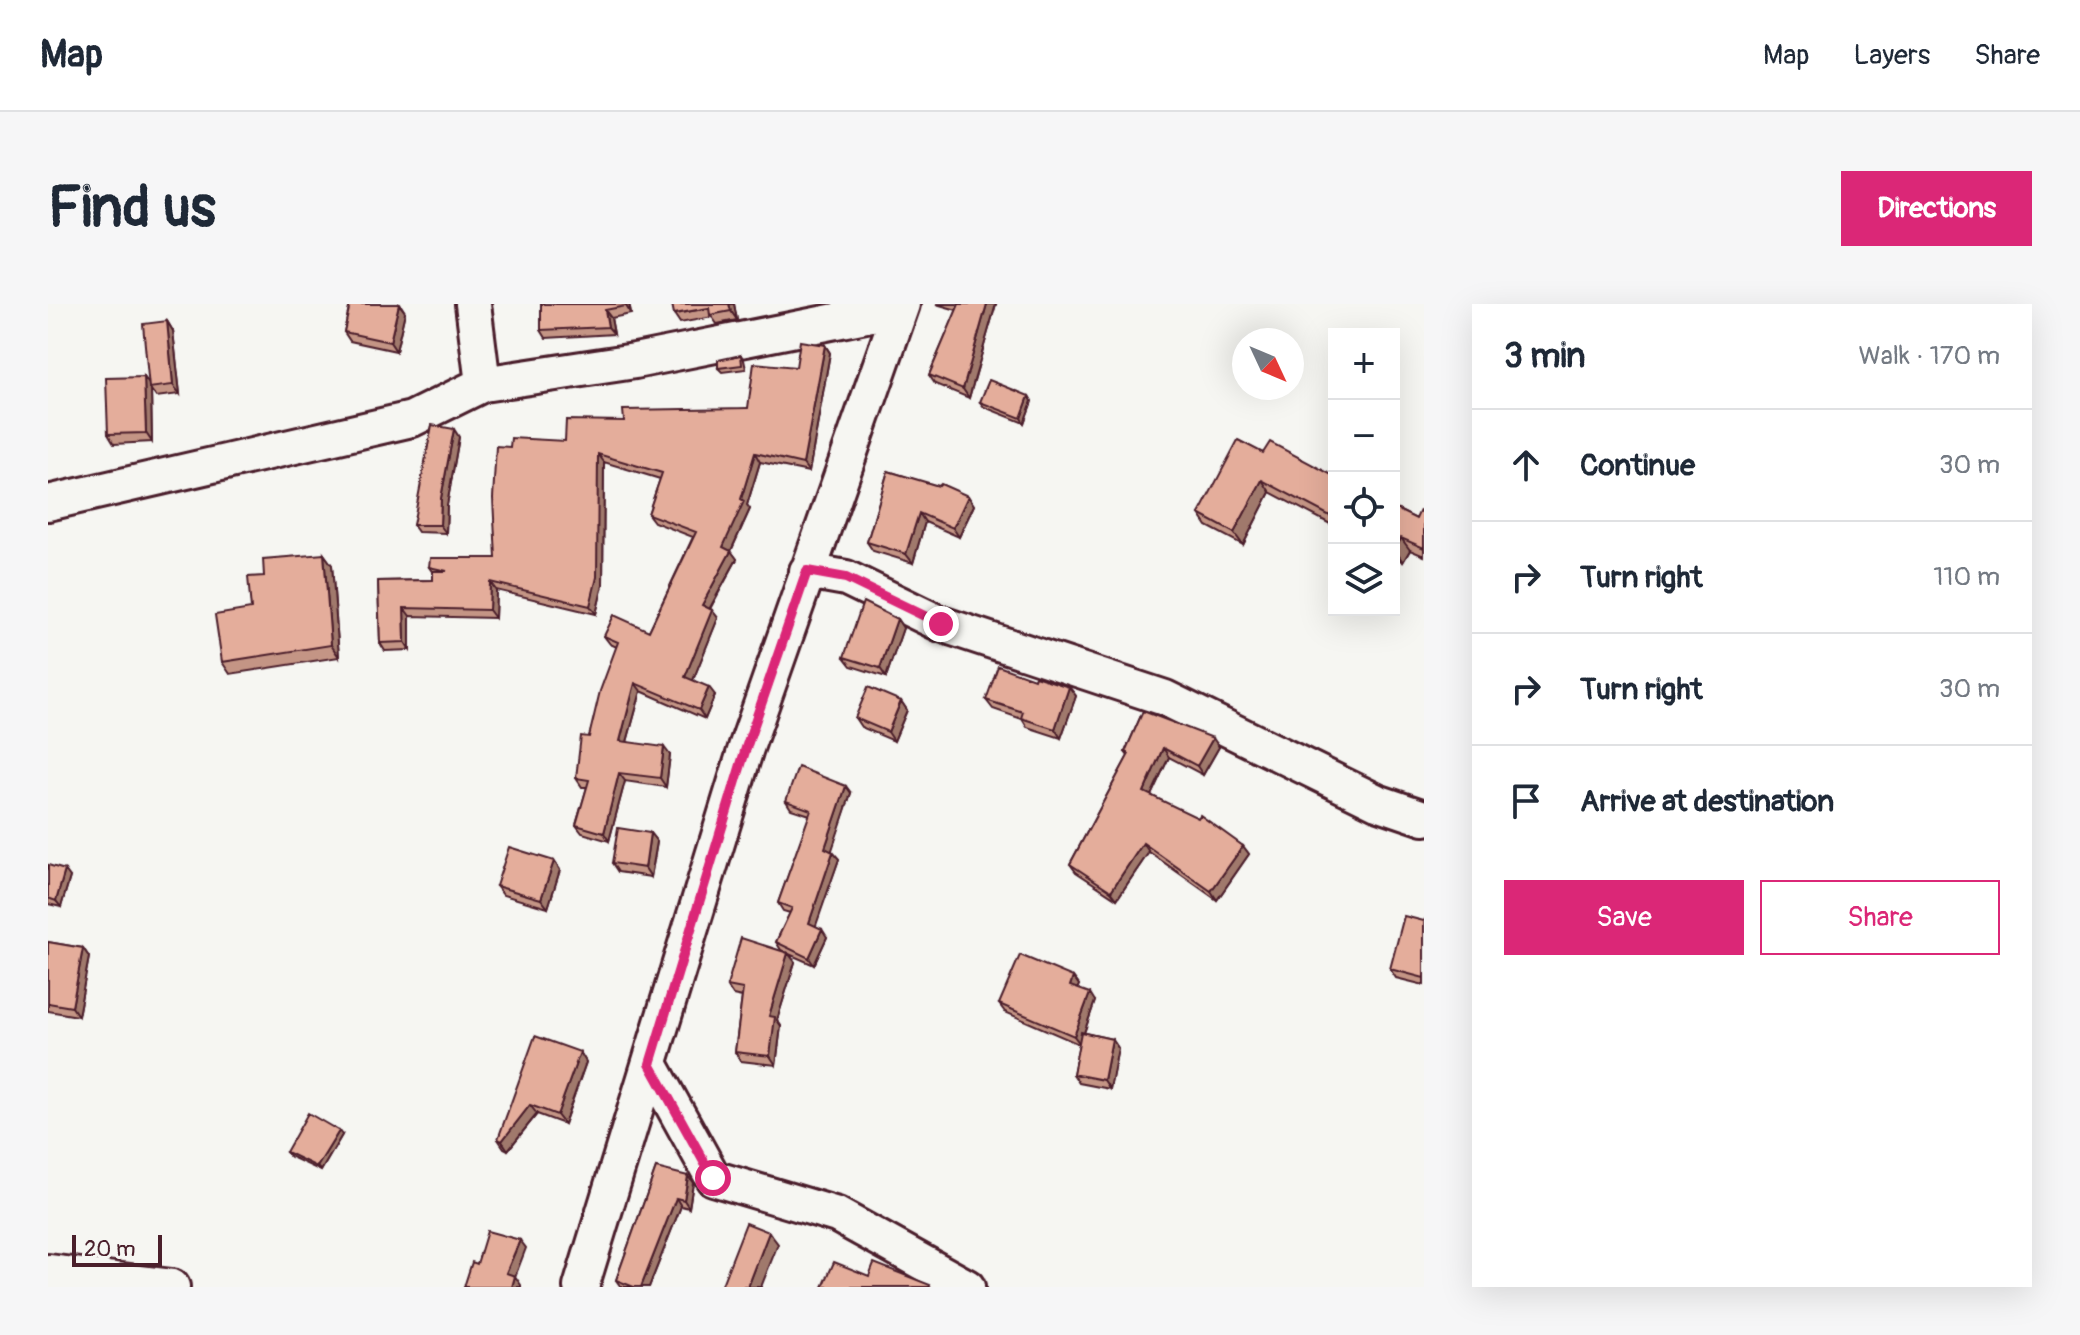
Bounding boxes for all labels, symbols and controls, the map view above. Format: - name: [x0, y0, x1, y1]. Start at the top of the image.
- text: Map: [40, 31, 103, 79]
- text: Map: [1763, 38, 1809, 73]
- text: Layers: [1853, 38, 1930, 73]
- text: Share: [1974, 38, 2040, 73]
- button: Directions: [1841, 171, 2032, 246]
- text: Find us: [48, 174, 216, 243]
- north arrow: [1232, 328, 1304, 400]
- map controls: [1328, 328, 1400, 616]
- button: +: [1328, 328, 1400, 400]
- text: 3 min: [1504, 335, 1586, 378]
- text: Walk · 170 m: [1859, 340, 2000, 372]
- button: −: [1328, 400, 1400, 472]
- icon: ahead: [1504, 443, 1548, 487]
- text: Continue: [1580, 447, 1695, 484]
- text: 30 m: [1939, 449, 2000, 481]
- button: locate: [1328, 472, 1400, 544]
- button: layers: [1328, 544, 1400, 616]
- icon: right: [1504, 555, 1548, 599]
- text: Turn right: [1580, 559, 1703, 596]
- text: 110 m: [1933, 561, 2000, 593]
- route end: [923, 606, 959, 642]
- icon: right: [1504, 667, 1548, 711]
- text: Turn right: [1580, 671, 1703, 708]
- text: 30 m: [1939, 673, 2000, 705]
- icon: arrive: [1504, 779, 1548, 823]
- text: Arrive at destination: [1580, 783, 1834, 820]
- button: Save: [1504, 880, 1744, 955]
- button: Share: [1760, 880, 2000, 955]
- route start: [695, 1160, 731, 1196]
- scale bar: [72, 1231, 162, 1267]
- text: 20 m: [84, 1235, 136, 1263]

